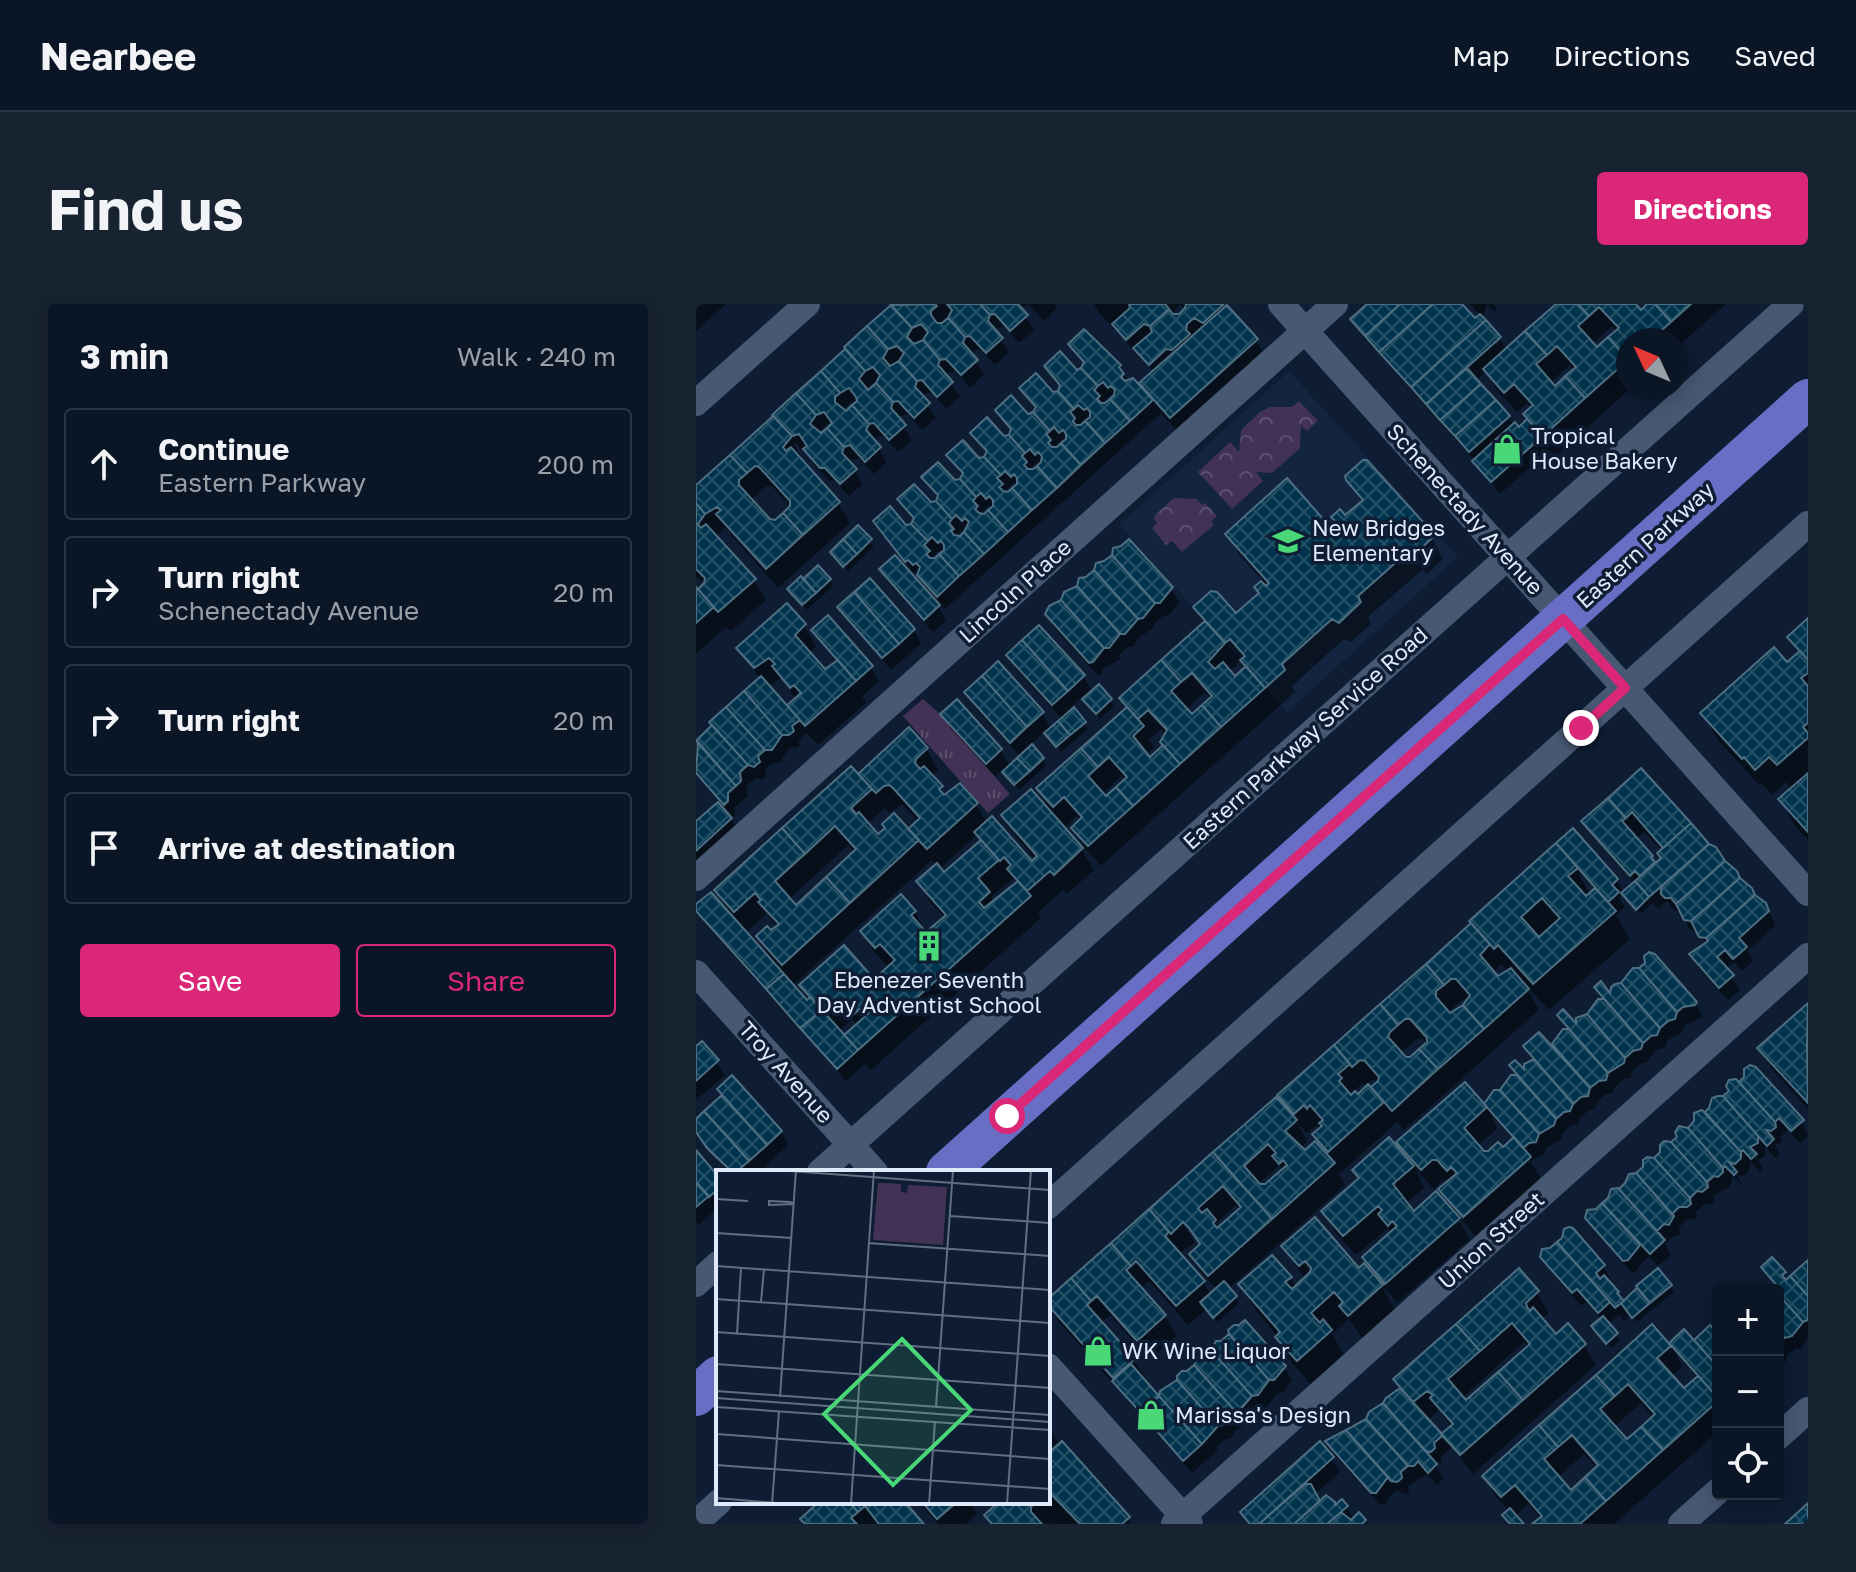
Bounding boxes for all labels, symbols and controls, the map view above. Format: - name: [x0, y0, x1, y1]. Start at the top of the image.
- text: Nearbee: [40, 33, 196, 78]
- text: Map: [1452, 39, 1509, 72]
- text: Directions: [1553, 39, 1690, 72]
- text: Saved: [1734, 39, 1816, 72]
- button: Directions: [1597, 172, 1808, 245]
- text: Find us: [48, 175, 244, 242]
- north arrow: [1616, 328, 1688, 400]
- text: 3 min: [80, 336, 169, 376]
- text: Walk · 240 m: [457, 341, 616, 372]
- street label: Schenectady Avenue: [1381, 418, 1549, 600]
- place label: Tropical House Bakery: [1531, 422, 1678, 474]
- text: Continue: [158, 431, 289, 467]
- shop icon: Tropical House Bakery: [1490, 432, 1524, 466]
- icon: ahead: [82, 442, 126, 486]
- text: 200 m: [537, 449, 614, 480]
- text: Eastern Parkway: [158, 467, 366, 498]
- street label: Eastern Parkway: [1570, 476, 1719, 614]
- place label: New Bridges Elementary: [1312, 514, 1445, 566]
- school or university icon: New Bridges Elementary: [1271, 524, 1305, 558]
- street label: Lincoln Place: [953, 533, 1076, 648]
- text: Turn right: [158, 559, 300, 595]
- icon: right: [82, 570, 126, 614]
- text: 20 m: [553, 577, 614, 608]
- text: Schenectady Avenue: [158, 595, 419, 626]
- street label: Eastern Parkway Service Road: [1177, 621, 1433, 855]
- icon: right: [82, 698, 126, 742]
- text: Turn right: [158, 702, 300, 738]
- text: 20 m: [553, 705, 614, 736]
- route end: [1563, 710, 1599, 746]
- icon: arrive: [82, 826, 126, 870]
- text: Arrive at destination: [158, 830, 455, 866]
- building icon: Ebenezer Seventh Day Adventist School: [912, 929, 946, 963]
- button: Save: [80, 944, 340, 1017]
- button: Share: [356, 944, 616, 1017]
- place label: Ebenezer Seventh Day Adventist School: [817, 966, 1041, 1018]
- street label: Troy Avenue: [733, 1015, 839, 1128]
- route start: [989, 1098, 1025, 1134]
- inset map: [716, 1170, 1050, 1504]
- street label: Union Street: [1432, 1185, 1549, 1294]
- map controls: [1712, 1284, 1784, 1500]
- button: +: [1712, 1284, 1784, 1356]
- shop icon: WK Wine Liquor: [1081, 1334, 1115, 1368]
- place label: WK Wine Liquor: [1122, 1337, 1290, 1364]
- button: −: [1712, 1356, 1784, 1428]
- shop icon: Marissa's Design: [1134, 1398, 1168, 1432]
- place label: Marissa's Design: [1175, 1401, 1351, 1428]
- button: locate: [1712, 1428, 1784, 1500]

